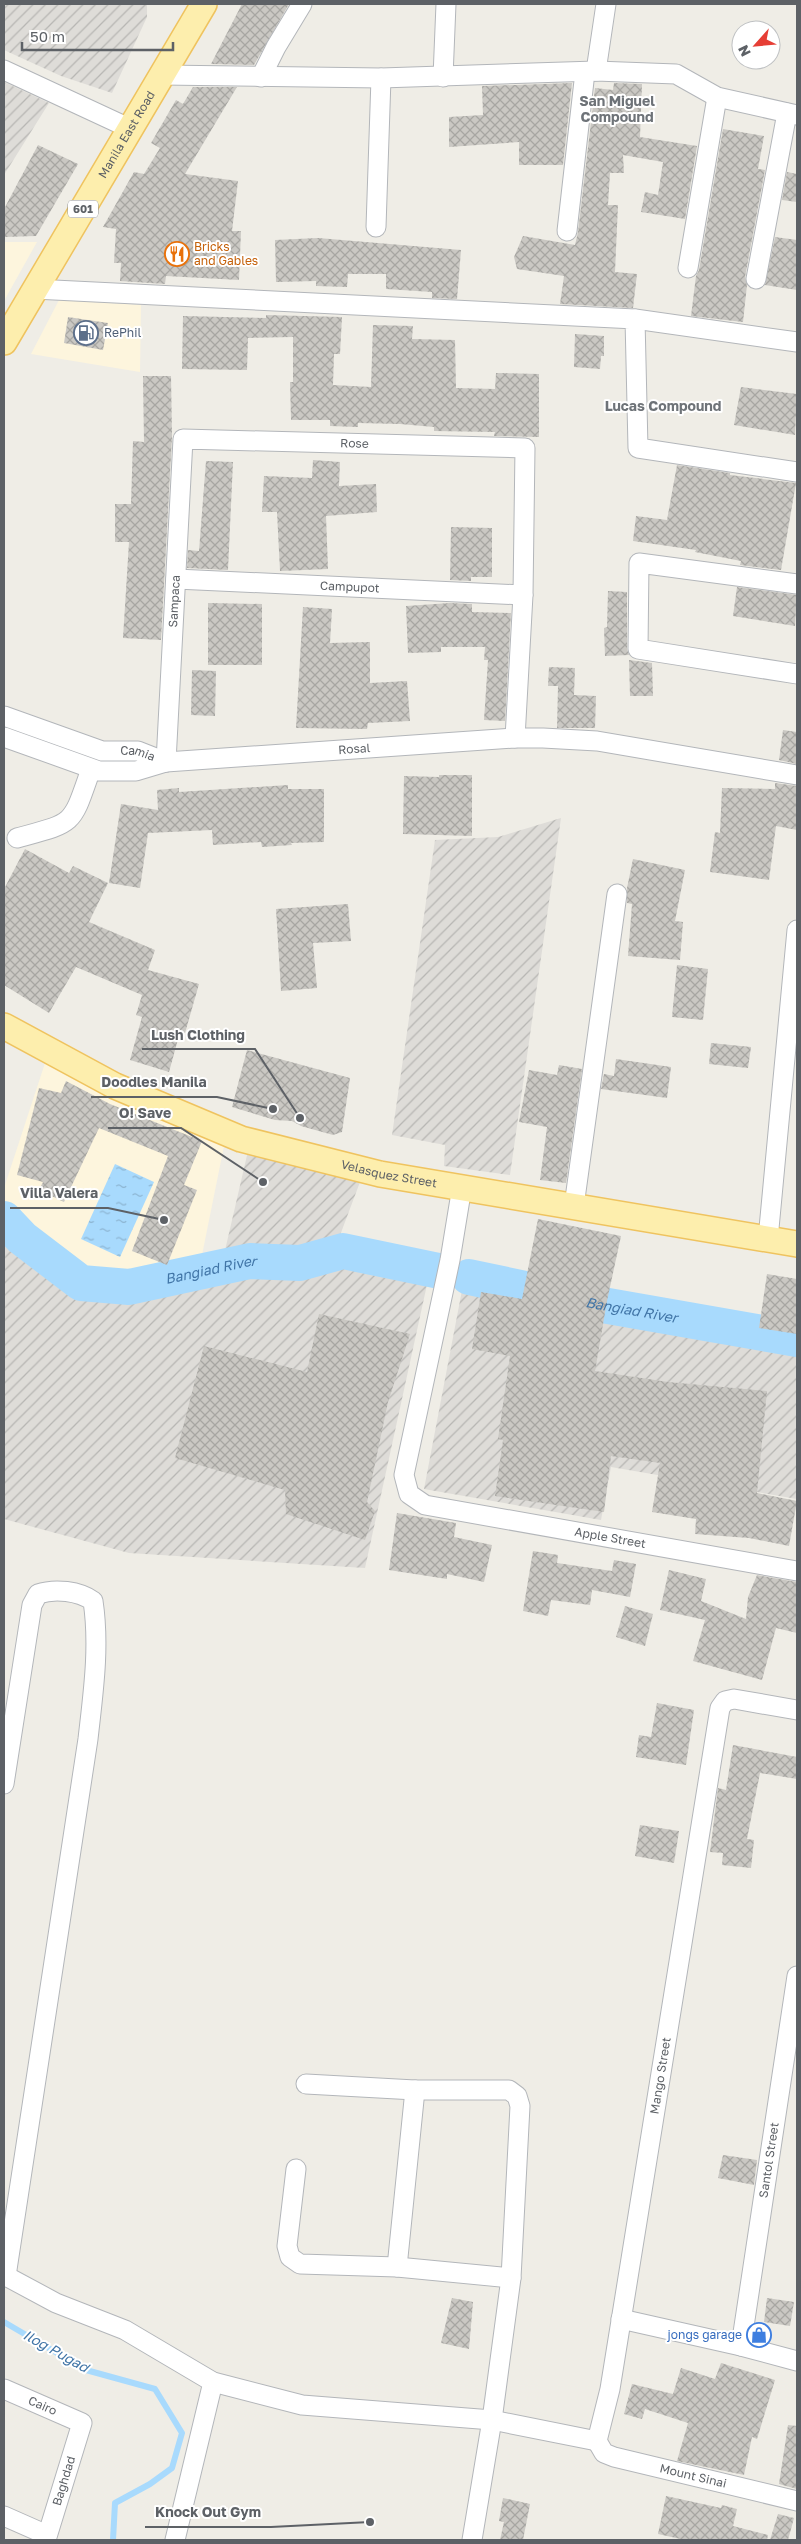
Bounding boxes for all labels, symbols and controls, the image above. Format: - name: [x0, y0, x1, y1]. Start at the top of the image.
- scale bar: [22, 20, 174, 52]
- north arrow: [731, 20, 781, 70]
- text: 50 m: [30, 27, 65, 45]
- text: N: [734, 43, 754, 60]
- street label: Manila East Road: [95, 88, 158, 181]
- district label: San Miguel Compound: [579, 92, 655, 125]
- road number: 601: [68, 200, 98, 218]
- place label: Bricks and Gables: [194, 239, 258, 268]
- restaurant icon: Bricks and Gables: [164, 241, 190, 267]
- fuel station icon: RePhil: [73, 320, 99, 346]
- place label: RePhil: [104, 325, 141, 340]
- district label: Lucas Compound: [605, 397, 721, 414]
- street label: Rose: [340, 435, 369, 451]
- street label: Sampaca: [165, 575, 183, 628]
- street label: Campupot: [320, 578, 380, 595]
- street label: Rosal: [338, 740, 371, 757]
- street label: Camia: [120, 742, 157, 764]
- callout: Lush Clothing: [142, 1020, 255, 1049]
- text: Lush Clothing: [151, 1026, 245, 1043]
- callout: Doodles Manila: [91, 1068, 217, 1097]
- text: Doodles Manila: [101, 1073, 207, 1090]
- callout: O! Save: [108, 1099, 181, 1128]
- text: O! Save: [119, 1104, 171, 1121]
- street label: Velasquez Street: [339, 1156, 438, 1190]
- callout: Villa Valera: [10, 1179, 108, 1208]
- text: Villa Valera: [20, 1184, 98, 1201]
- water label: Bangiad River: [163, 1252, 259, 1287]
- water label: Bangiad River: [584, 1293, 681, 1326]
- street label: Apple Street: [573, 1524, 647, 1551]
- street label: Mango Street: [647, 2036, 674, 2115]
- street label: Santol Street: [756, 2121, 782, 2199]
- shop icon: jongs garage: [746, 2322, 772, 2348]
- water label: Ilog Pugad: [21, 2326, 93, 2376]
- place label: jongs garage: [667, 2327, 742, 2342]
- street label: Cairo: [26, 2392, 59, 2418]
- street label: Baghdad: [49, 2454, 78, 2507]
- street label: Mount Sinai: [658, 2460, 728, 2491]
- callout: Knock Out Gym: [145, 2498, 271, 2527]
- text: Knock Out Gym: [155, 2503, 261, 2520]

